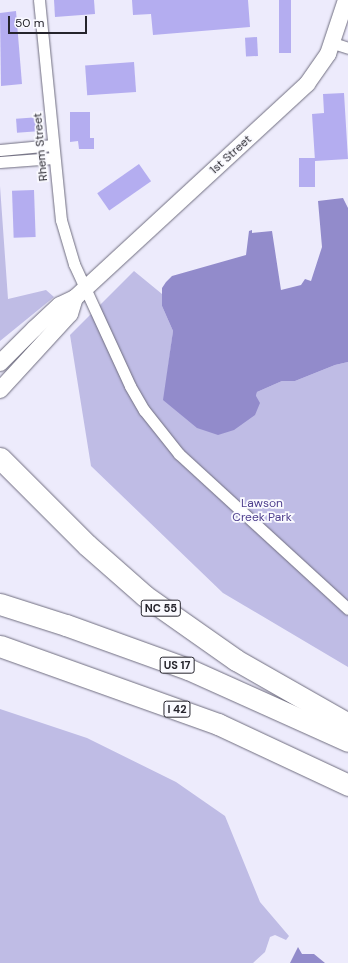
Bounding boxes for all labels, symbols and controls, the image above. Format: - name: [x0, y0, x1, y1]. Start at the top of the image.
- scale bar: [10, 8, 89, 34]
- text: 50 m: [15, 15, 44, 31]
- street label: Rhem Street: [31, 112, 51, 182]
- street label: 1st Street: [207, 132, 255, 178]
- park label: Lawson Creek Park: [232, 497, 292, 525]
- road number: NC 55: [140, 599, 182, 617]
- road number: US 17: [159, 656, 195, 674]
- road number: I 42: [163, 700, 191, 718]

